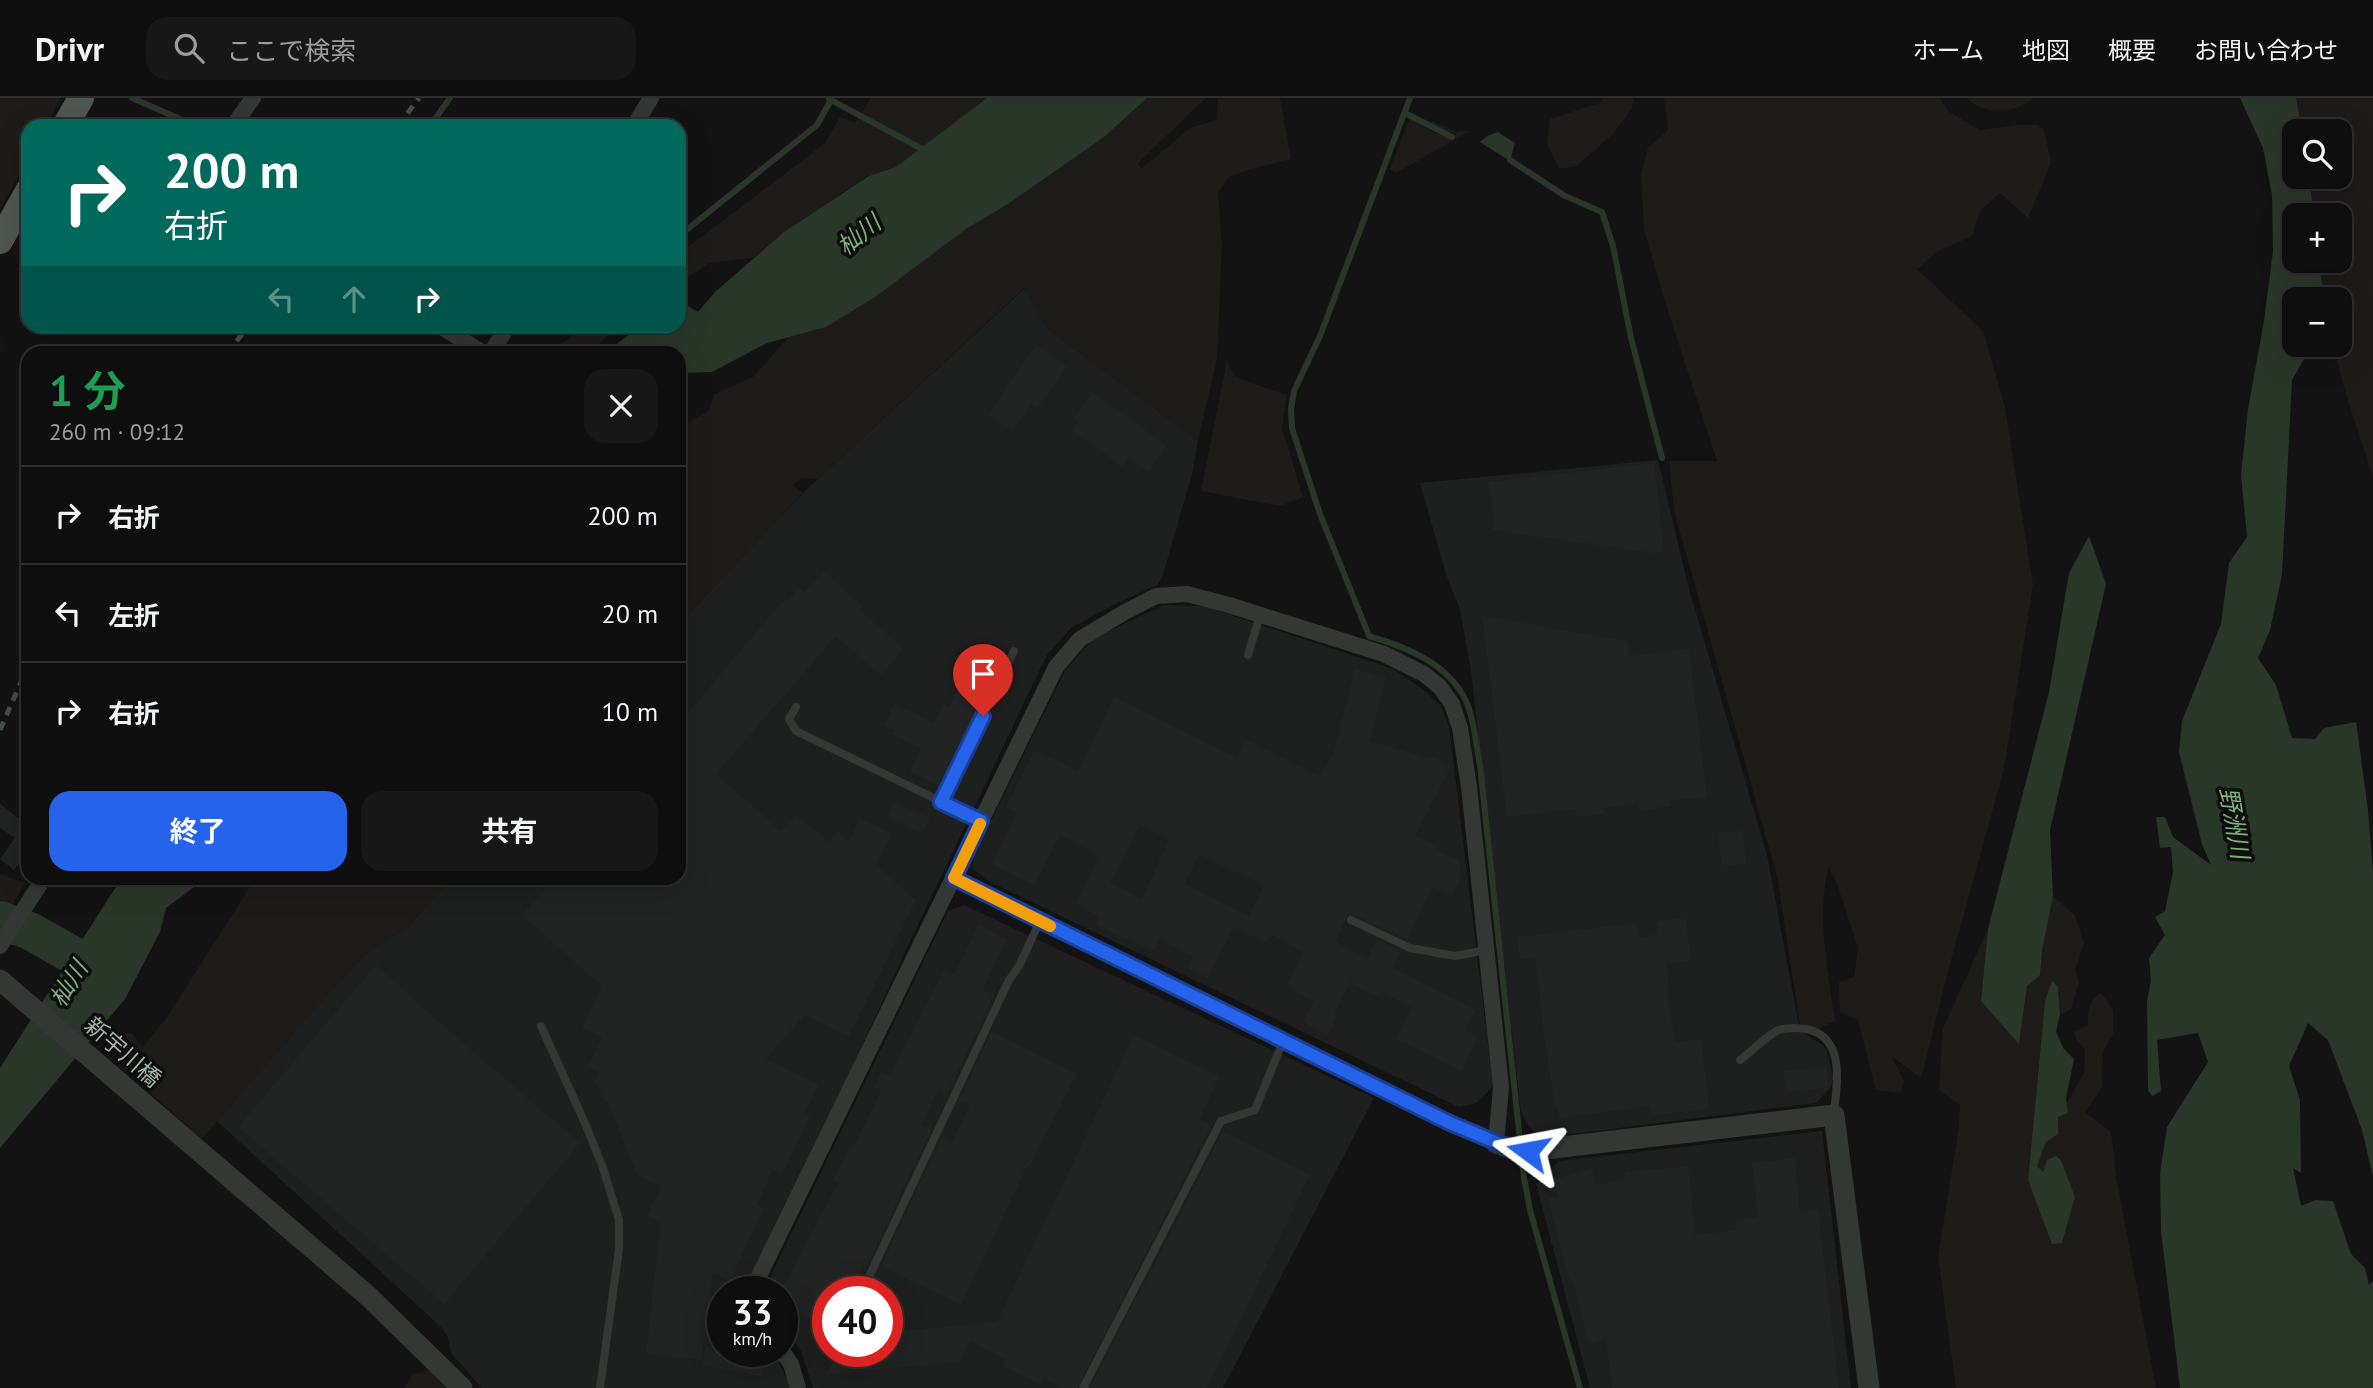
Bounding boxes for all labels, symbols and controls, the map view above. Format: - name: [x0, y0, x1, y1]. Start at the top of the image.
- search box: [146, 17, 636, 80]
- text: Drivr: [35, 27, 104, 70]
- icon: search: [170, 29, 208, 67]
- text: ここで検索: [226, 34, 356, 67]
- text: ホーム: [1913, 35, 1984, 66]
- text: 地図: [2022, 35, 2070, 66]
- text: 概要: [2108, 35, 2156, 66]
- text: お問い合わせ: [2194, 35, 2338, 66]
- map controls: [2282, 119, 2352, 357]
- button: search: [2282, 119, 2352, 189]
- text: 200 m: [164, 138, 299, 202]
- icon: right: [49, 147, 140, 238]
- button: +: [2282, 203, 2352, 273]
- text: 右折: [164, 204, 228, 246]
- water label: 杣川: [830, 206, 889, 262]
- icon: left: [262, 280, 300, 318]
- icon: ahead: [335, 280, 373, 318]
- icon: right: [408, 280, 446, 318]
- button: −: [2282, 287, 2352, 357]
- text: 1 分: [49, 363, 125, 418]
- button: close: [584, 369, 658, 443]
- text: 260 m · 09:12: [49, 417, 185, 446]
- icon: right: [49, 496, 87, 534]
- text: 200 m: [587, 499, 658, 532]
- text: 右折: [108, 501, 160, 534]
- icon: left: [49, 594, 87, 632]
- text: 20 m: [602, 597, 658, 630]
- text: 左折: [108, 599, 160, 632]
- pin: [953, 644, 1013, 716]
- icon: arrive: [964, 655, 1002, 693]
- icon: right: [49, 692, 87, 730]
- text: 10 m: [602, 695, 658, 728]
- text: 右折: [108, 697, 160, 730]
- water label: 野洲川: [2213, 785, 2257, 864]
- button: 終了: [49, 791, 347, 871]
- button: 共有: [361, 791, 658, 871]
- water label: 杣川: [43, 953, 96, 1012]
- street label: 新宇川橋: [79, 1011, 168, 1093]
- position arrow: [1491, 1114, 1565, 1188]
- speed limit sign: 40: [812, 1276, 903, 1367]
- text: 33: [733, 1289, 772, 1335]
- text: km/h: [733, 1327, 772, 1350]

